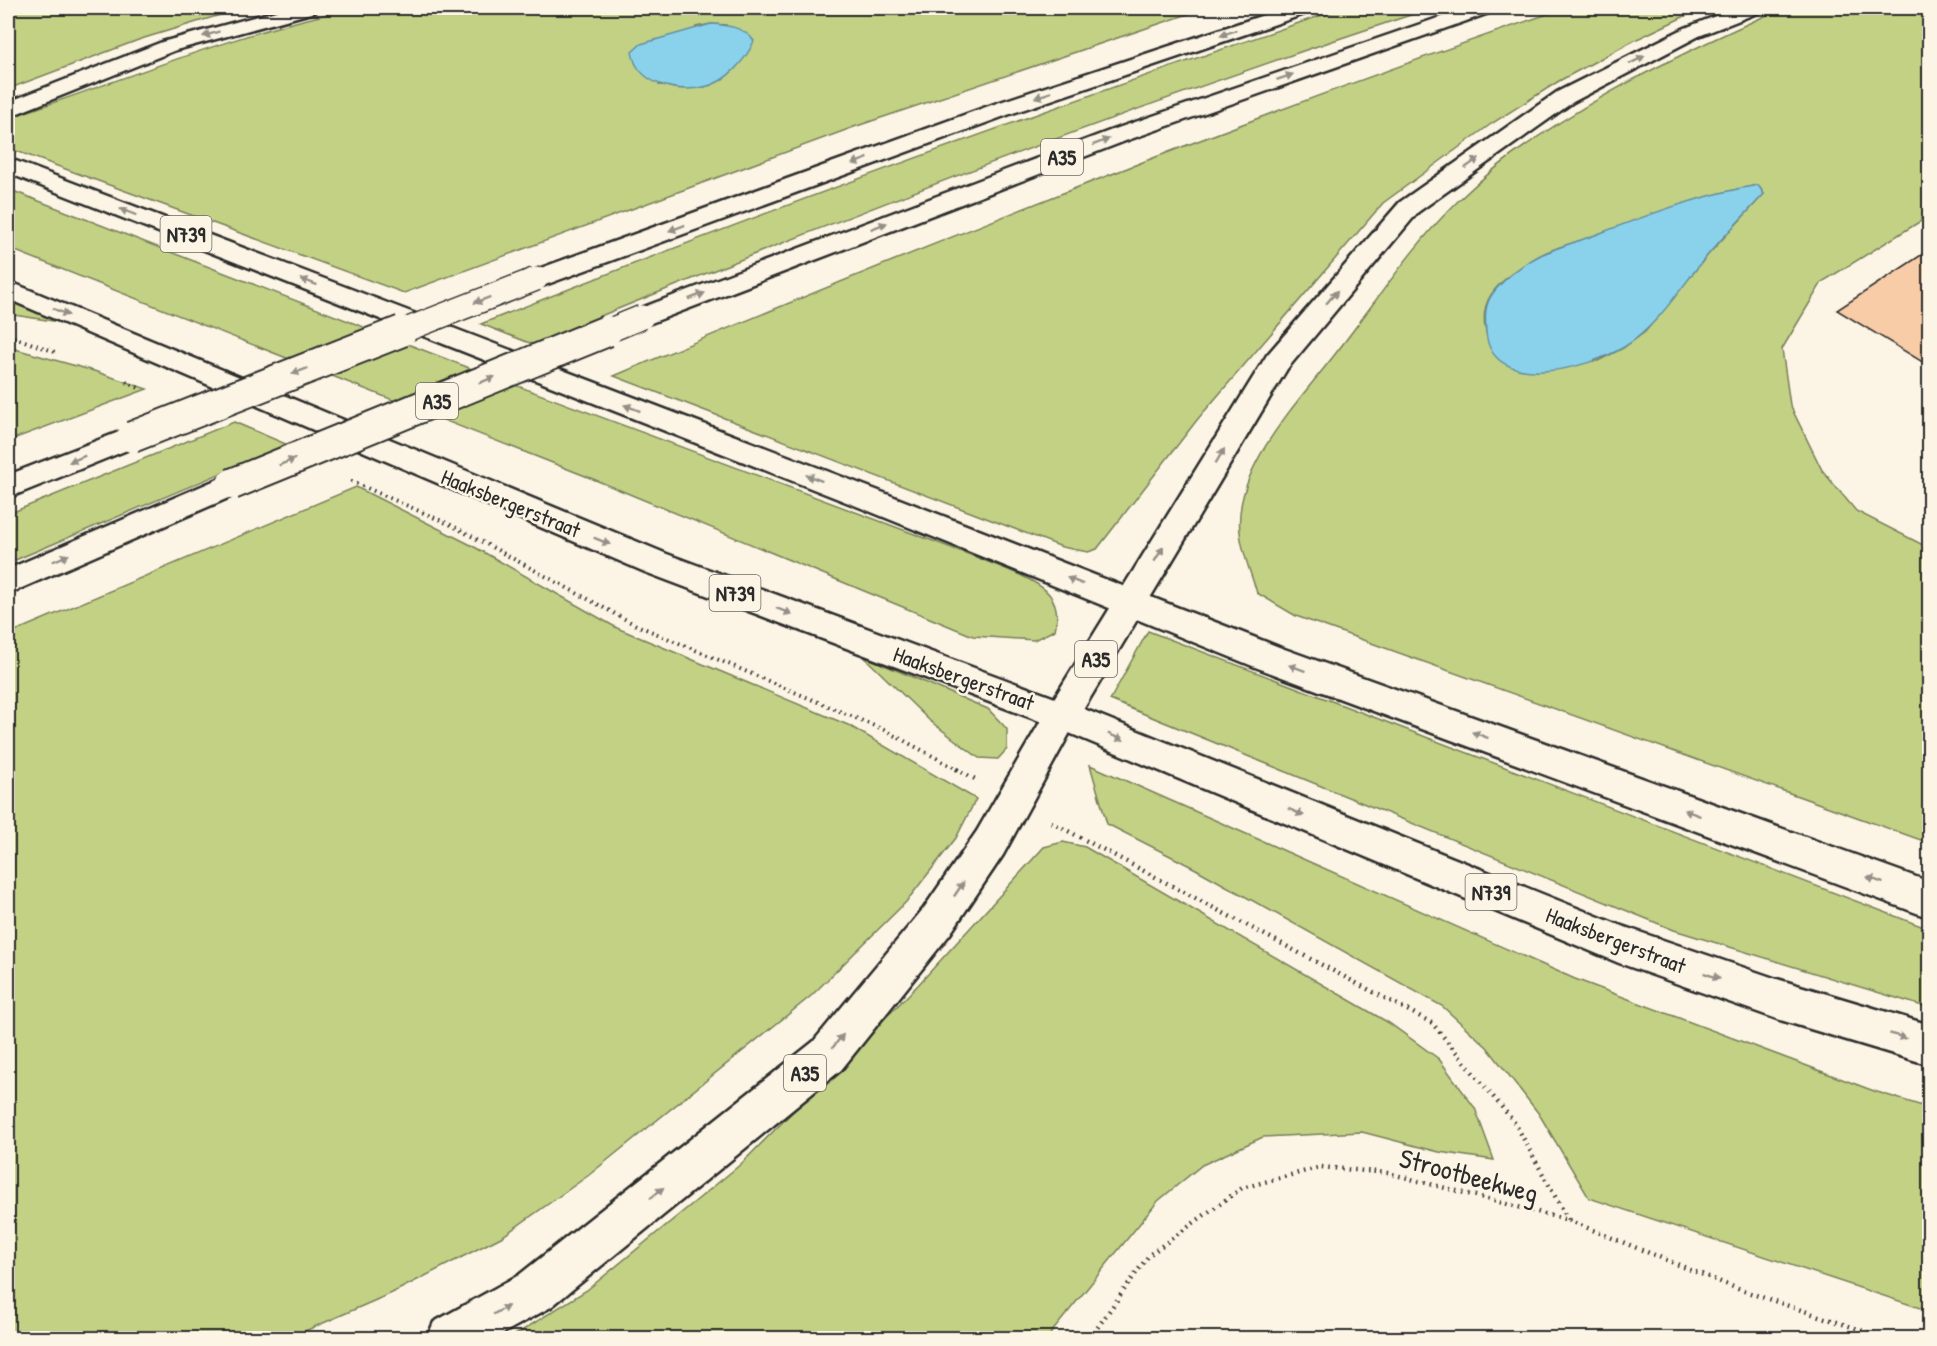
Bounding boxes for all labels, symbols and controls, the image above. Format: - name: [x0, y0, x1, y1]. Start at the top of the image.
- one-way arrow: [1219, 29, 1237, 38]
- one-way arrow: [202, 30, 220, 39]
- one-way arrow: [1628, 56, 1646, 66]
- one-way arrow: [1276, 72, 1294, 82]
- one-way arrow: [1034, 91, 1052, 100]
- one-way arrow: [1092, 136, 1110, 146]
- road number: A35: [1041, 139, 1083, 175]
- one-way arrow: [851, 156, 869, 166]
- one-way arrow: [1463, 157, 1479, 169]
- one-way arrow: [118, 207, 136, 217]
- road number: N739: [160, 216, 212, 252]
- one-way arrow: [870, 221, 888, 230]
- one-way arrow: [668, 223, 686, 233]
- one-way arrow: [300, 277, 318, 287]
- one-way arrow: [1325, 290, 1338, 305]
- one-way arrow: [688, 291, 706, 300]
- one-way arrow: [473, 296, 491, 305]
- one-way arrow: [53, 307, 71, 317]
- one-way arrow: [291, 367, 309, 377]
- one-way arrow: [478, 375, 496, 385]
- road number: A35: [416, 383, 458, 419]
- one-way arrow: [623, 402, 641, 412]
- one-way arrow: [1214, 447, 1225, 464]
- one-way arrow: [68, 454, 86, 464]
- one-way arrow: [278, 457, 296, 467]
- street label: Haaksbergerstraat: [437, 461, 586, 545]
- one-way arrow: [805, 473, 823, 482]
- one-way arrow: [593, 536, 611, 546]
- one-way arrow: [1154, 546, 1165, 562]
- one-way arrow: [53, 554, 70, 563]
- road number: N739: [710, 575, 760, 611]
- one-way arrow: [1066, 576, 1084, 586]
- one-way arrow: [775, 606, 793, 616]
- street label: Haaksbergerstraat: [889, 639, 1039, 718]
- road number: A35: [1075, 641, 1117, 677]
- one-way arrow: [1288, 663, 1306, 673]
- one-way arrow: [1471, 730, 1489, 739]
- one-way arrow: [1107, 733, 1125, 742]
- one-way arrow: [1288, 807, 1306, 817]
- one-way arrow: [1682, 807, 1700, 817]
- road number: N739: [1466, 874, 1516, 910]
- one-way arrow: [1865, 874, 1883, 884]
- one-way arrow: [953, 881, 965, 897]
- street label: Haaksbergerstraat: [1542, 900, 1691, 981]
- one-way arrow: [1703, 972, 1721, 982]
- one-way arrow: [1889, 1032, 1907, 1041]
- one-way arrow: [832, 1034, 844, 1049]
- road number: A35: [784, 1055, 826, 1091]
- street label: Strootbeekweg: [1395, 1139, 1542, 1212]
- one-way arrow: [649, 1187, 664, 1200]
- one-way arrow: [493, 1305, 510, 1315]

